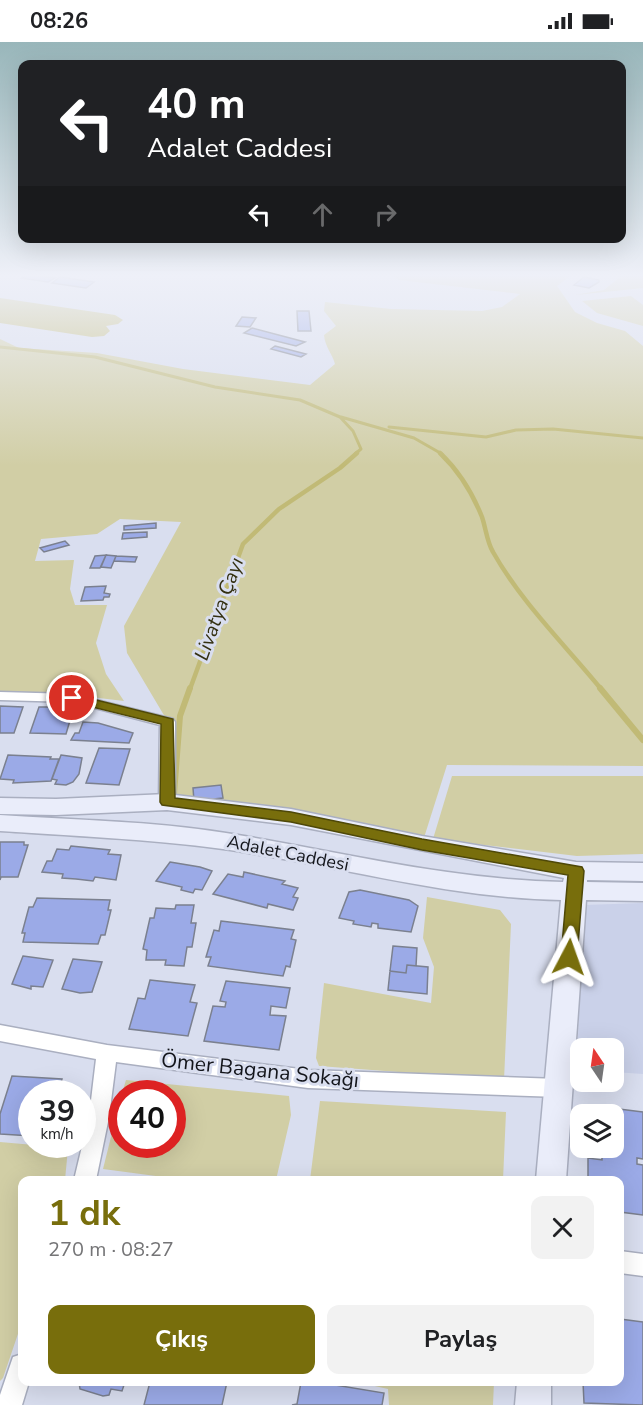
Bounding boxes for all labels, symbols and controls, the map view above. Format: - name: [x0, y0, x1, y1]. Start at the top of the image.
- text: 08:26: [30, 6, 88, 36]
- text: 40 m: [147, 76, 246, 133]
- icon: left: [48, 84, 126, 162]
- text: Adalet Caddesi: [147, 130, 332, 167]
- icon: left: [243, 198, 276, 231]
- icon: ahead: [306, 198, 339, 231]
- icon: right: [369, 198, 402, 231]
- water label: Livatya Çayı: [188, 554, 250, 664]
- pin: [46, 672, 97, 723]
- icon: arrive: [55, 681, 88, 714]
- street label: Adalet Caddesi: [225, 829, 351, 877]
- position arrow: [537, 925, 601, 989]
- north arrow: [570, 1038, 624, 1092]
- map controls: [570, 1038, 624, 1158]
- street label: Ömer Bagana Sokağı: [160, 1046, 360, 1094]
- speed limit sign: 40: [108, 1080, 186, 1158]
- text: 39: [39, 1091, 75, 1132]
- button: layers: [570, 1104, 624, 1158]
- text: km/h: [40, 1124, 74, 1144]
- text: 1 dk: [48, 1189, 120, 1238]
- button: close: [531, 1196, 594, 1259]
- text: 270 m · 08:27: [48, 1236, 174, 1263]
- button: Çıkış: [48, 1305, 315, 1374]
- button: Paylaş: [327, 1305, 594, 1374]

